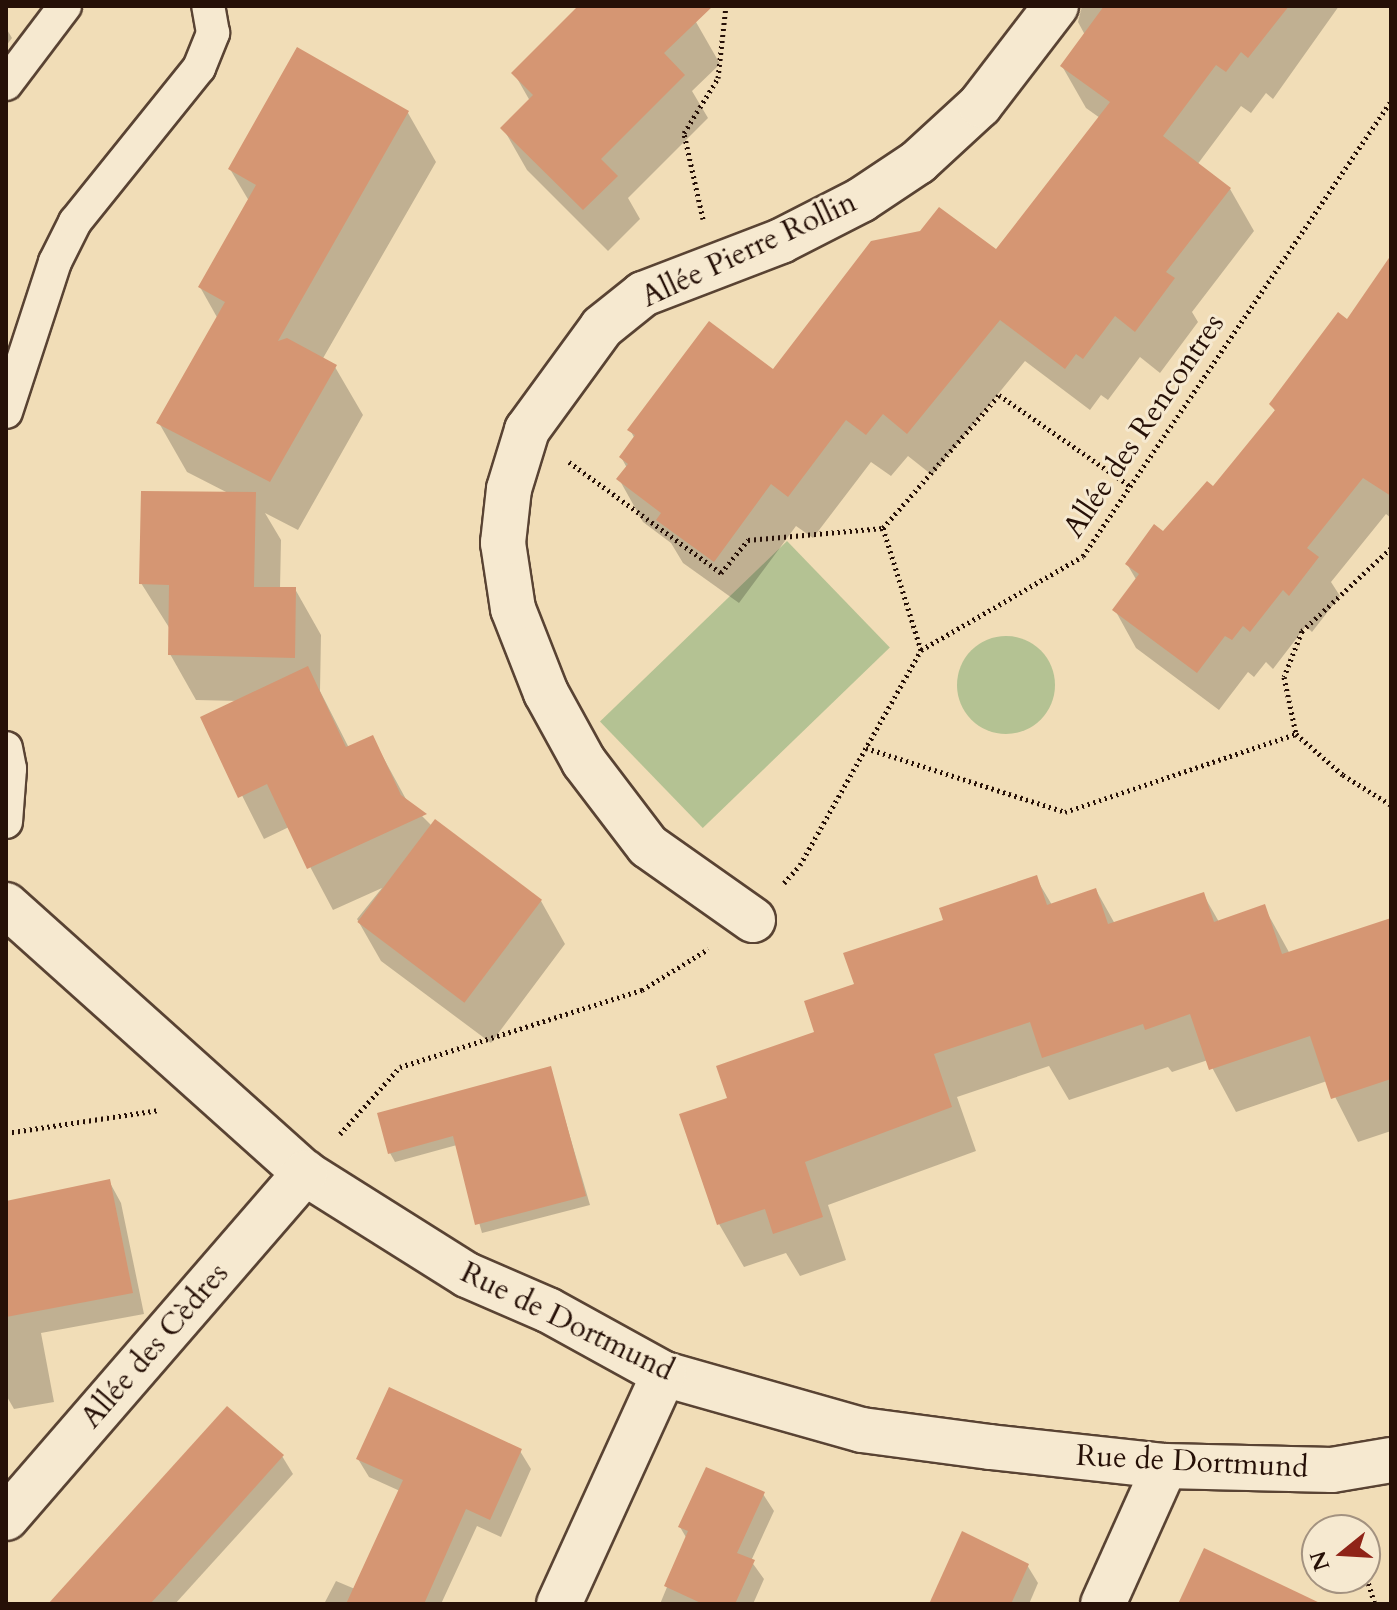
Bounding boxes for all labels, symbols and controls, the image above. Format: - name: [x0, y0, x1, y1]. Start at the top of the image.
- street label: Allée Pierre Rollin: [636, 184, 862, 316]
- street label: Allée des Rencontres: [1056, 307, 1232, 545]
- street label: Rue de Dortmund: [455, 1255, 679, 1389]
- street label: Allée des Cèdres: [74, 1256, 236, 1436]
- street label: Rue de Dortmund: [1075, 1438, 1309, 1486]
- north arrow: [1301, 1514, 1381, 1594]
- text: N: [1303, 1547, 1337, 1575]

